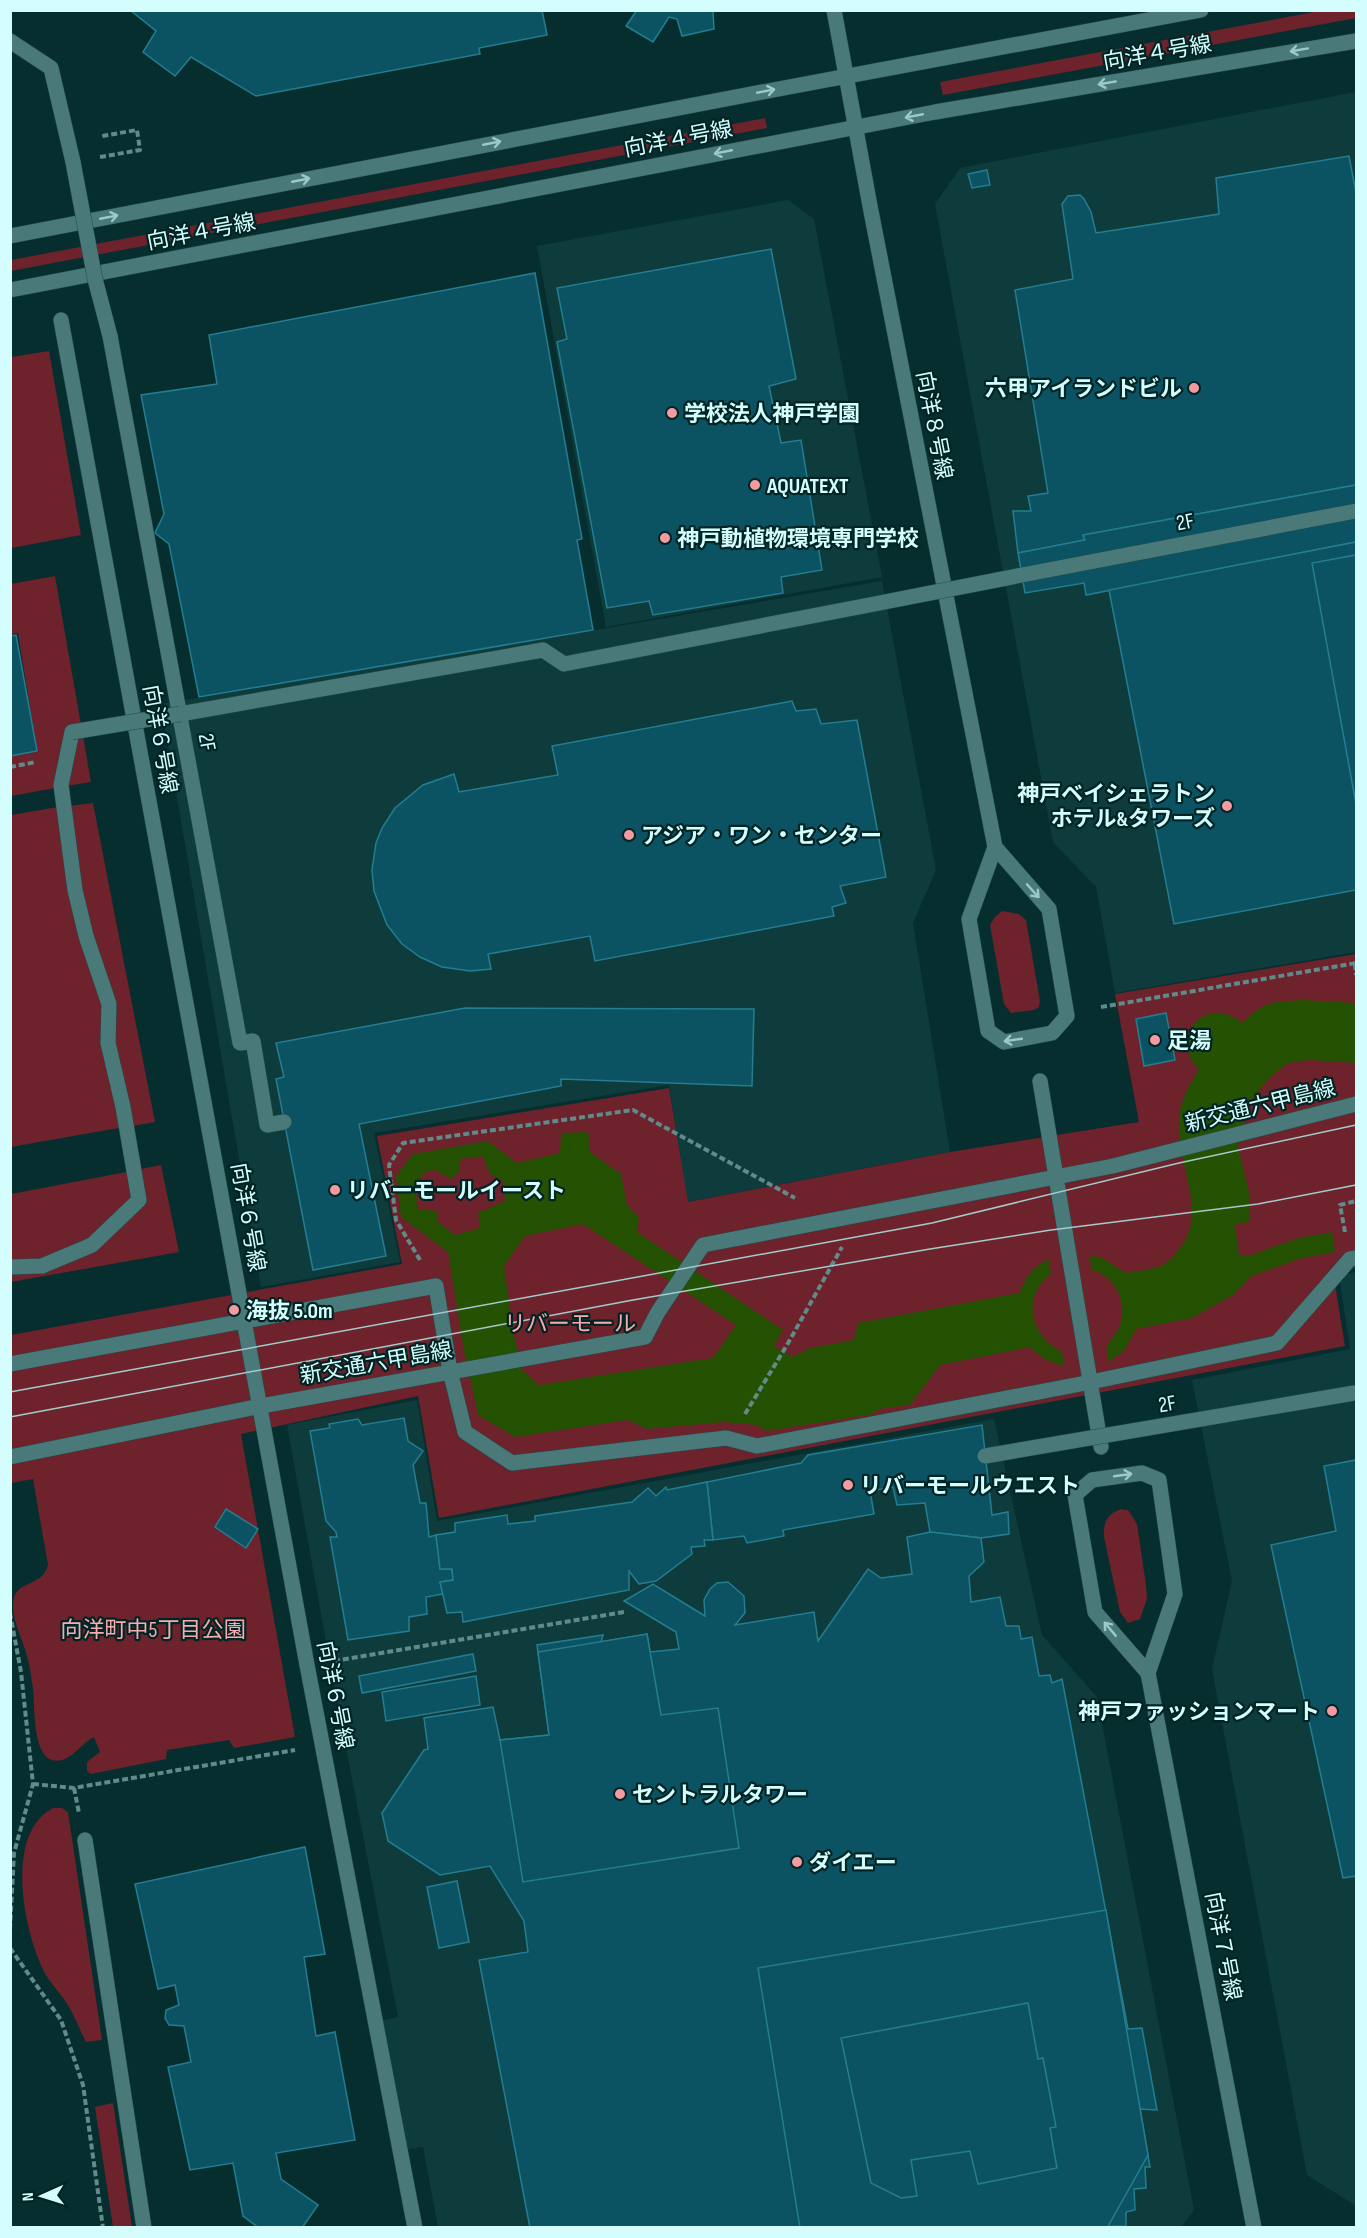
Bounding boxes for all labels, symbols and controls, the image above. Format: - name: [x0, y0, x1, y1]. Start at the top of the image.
- street label: 向洋４号線: [1101, 31, 1214, 76]
- one-way arrow: [1289, 45, 1309, 56]
- one-way arrow: [1097, 78, 1117, 89]
- one-way arrow: [756, 85, 776, 96]
- one-way arrow: [905, 111, 925, 122]
- street label: 向洋４号線: [622, 116, 735, 163]
- one-way arrow: [482, 137, 502, 148]
- one-way arrow: [713, 147, 733, 158]
- one-way arrow: [290, 174, 310, 185]
- street label: 向洋４号線: [145, 209, 258, 256]
- one-way arrow: [99, 211, 119, 222]
- street label: 向洋８号線: [910, 369, 957, 482]
- place label: 六甲アイランドビル: [985, 376, 1182, 403]
- marker: 六甲アイランドビル: [1187, 381, 1201, 395]
- place label: 学校法人神戸学園: [684, 401, 860, 428]
- marker: 学校法人神戸学園: [665, 406, 679, 420]
- place label: AQUATEXT: [766, 473, 849, 500]
- marker: AQUATEXT: [748, 478, 762, 492]
- street label: 2F: [1174, 508, 1197, 537]
- place label: 神戸動植物環境専門学校: [677, 526, 919, 553]
- marker: 神戸動植物環境専門学校: [658, 531, 672, 545]
- street label: 向洋６号線: [137, 683, 182, 796]
- street label: 2F: [192, 731, 221, 753]
- place label: 神戸ベイシェラトン ホテル&タワーズ: [1017, 781, 1215, 833]
- marker: 神戸ベイシェラトン ホテル&タワーズ: [1220, 799, 1234, 813]
- place label: アジア・ワン・センター: [641, 823, 882, 850]
- marker: アジア・ワン・センター: [622, 828, 636, 842]
- one-way arrow: [1026, 883, 1040, 898]
- place label: 足湯: [1167, 1028, 1211, 1055]
- marker: 足湯: [1148, 1033, 1162, 1047]
- one-way arrow: [1004, 1035, 1024, 1046]
- street label: 新交通六甲島線: [1182, 1075, 1338, 1138]
- street label: 向洋６号線: [225, 1161, 270, 1274]
- place label: リバーモールイースト: [347, 1178, 566, 1205]
- marker: リバーモールイースト: [328, 1183, 342, 1197]
- place label: 海抜 5.0m: [246, 1298, 333, 1325]
- marker: 海抜 5.0m: [227, 1303, 241, 1317]
- park label: リバーモール: [504, 1311, 636, 1338]
- street label: 新交通六甲島線: [298, 1337, 454, 1390]
- street label: 2F: [1156, 1390, 1178, 1419]
- one-way arrow: [1113, 1470, 1133, 1481]
- place label: リバーモールウエスト: [860, 1473, 1080, 1500]
- marker: リバーモールウエスト: [841, 1478, 855, 1492]
- park label: 向洋町中5丁目公園: [61, 1617, 245, 1644]
- one-way arrow: [1103, 1622, 1117, 1637]
- street label: 向洋６号線: [311, 1639, 358, 1752]
- place label: 神戸ファッションマート: [1078, 1699, 1320, 1726]
- marker: 神戸ファッションマート: [1325, 1704, 1339, 1718]
- place label: セントラルタワー: [632, 1782, 808, 1809]
- marker: セントラルタワー: [613, 1787, 627, 1801]
- place label: ダイエー: [809, 1850, 897, 1877]
- marker: ダイエー: [790, 1855, 804, 1869]
- street label: 向洋７号線: [1199, 1890, 1246, 2003]
- north arrow: [12, 2166, 72, 2226]
- text: N: [19, 2192, 38, 2201]

